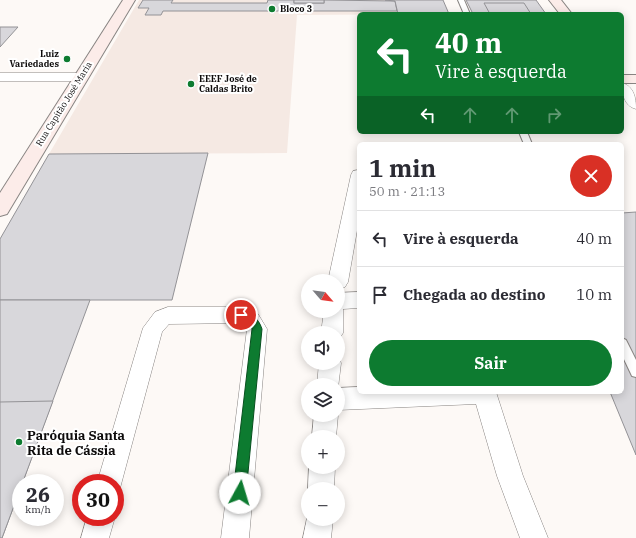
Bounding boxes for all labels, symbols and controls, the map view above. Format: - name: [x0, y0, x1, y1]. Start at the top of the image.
- place label: Bloco 3: [280, 3, 312, 14]
- marker: Bloco 3: [267, 4, 277, 14]
- text: 40 m: [435, 24, 502, 61]
- icon: left: [369, 28, 421, 80]
- place label: Luiz Variedades: [10, 48, 59, 69]
- marker: Luiz Variedades: [62, 54, 72, 64]
- street label: Rua Capitão José Maria: [33, 59, 94, 148]
- text: Vire à esquerda: [435, 60, 567, 83]
- place label: EEEF José de Caldas Brito: [199, 73, 257, 94]
- marker: EEEF José de Caldas Brito: [186, 79, 196, 89]
- icon: left: [417, 104, 439, 126]
- icon: ahead: [459, 104, 481, 126]
- icon: ahead: [501, 104, 523, 126]
- icon: right: [543, 104, 565, 126]
- text: 1 min: [369, 152, 436, 184]
- button: close: [570, 155, 612, 197]
- text: 50 m · 21:13: [369, 183, 445, 200]
- icon: left: [369, 228, 391, 250]
- text: Vire à esquerda: [403, 229, 519, 248]
- text: 40 m: [576, 229, 612, 248]
- north arrow: [301, 274, 345, 318]
- map controls: [301, 274, 345, 526]
- icon: arrive: [369, 284, 391, 306]
- text: Chegada ao destino: [403, 285, 546, 304]
- text: 10 m: [576, 285, 612, 304]
- pin: [224, 298, 258, 332]
- icon: arrive: [230, 304, 252, 326]
- button: sound: [301, 326, 345, 370]
- button: Sair: [369, 340, 612, 386]
- button: layers: [301, 378, 345, 422]
- place label: Paróquia Santa Rita de Cássia: [27, 427, 126, 459]
- button: +: [301, 430, 345, 474]
- marker: Paróquia Santa Rita de Cássia: [14, 437, 24, 447]
- position arrow: [219, 472, 261, 514]
- speed limit sign: 30: [72, 474, 124, 526]
- text: 26: [26, 481, 50, 508]
- button: −: [301, 482, 345, 526]
- text: km/h: [25, 503, 51, 516]

